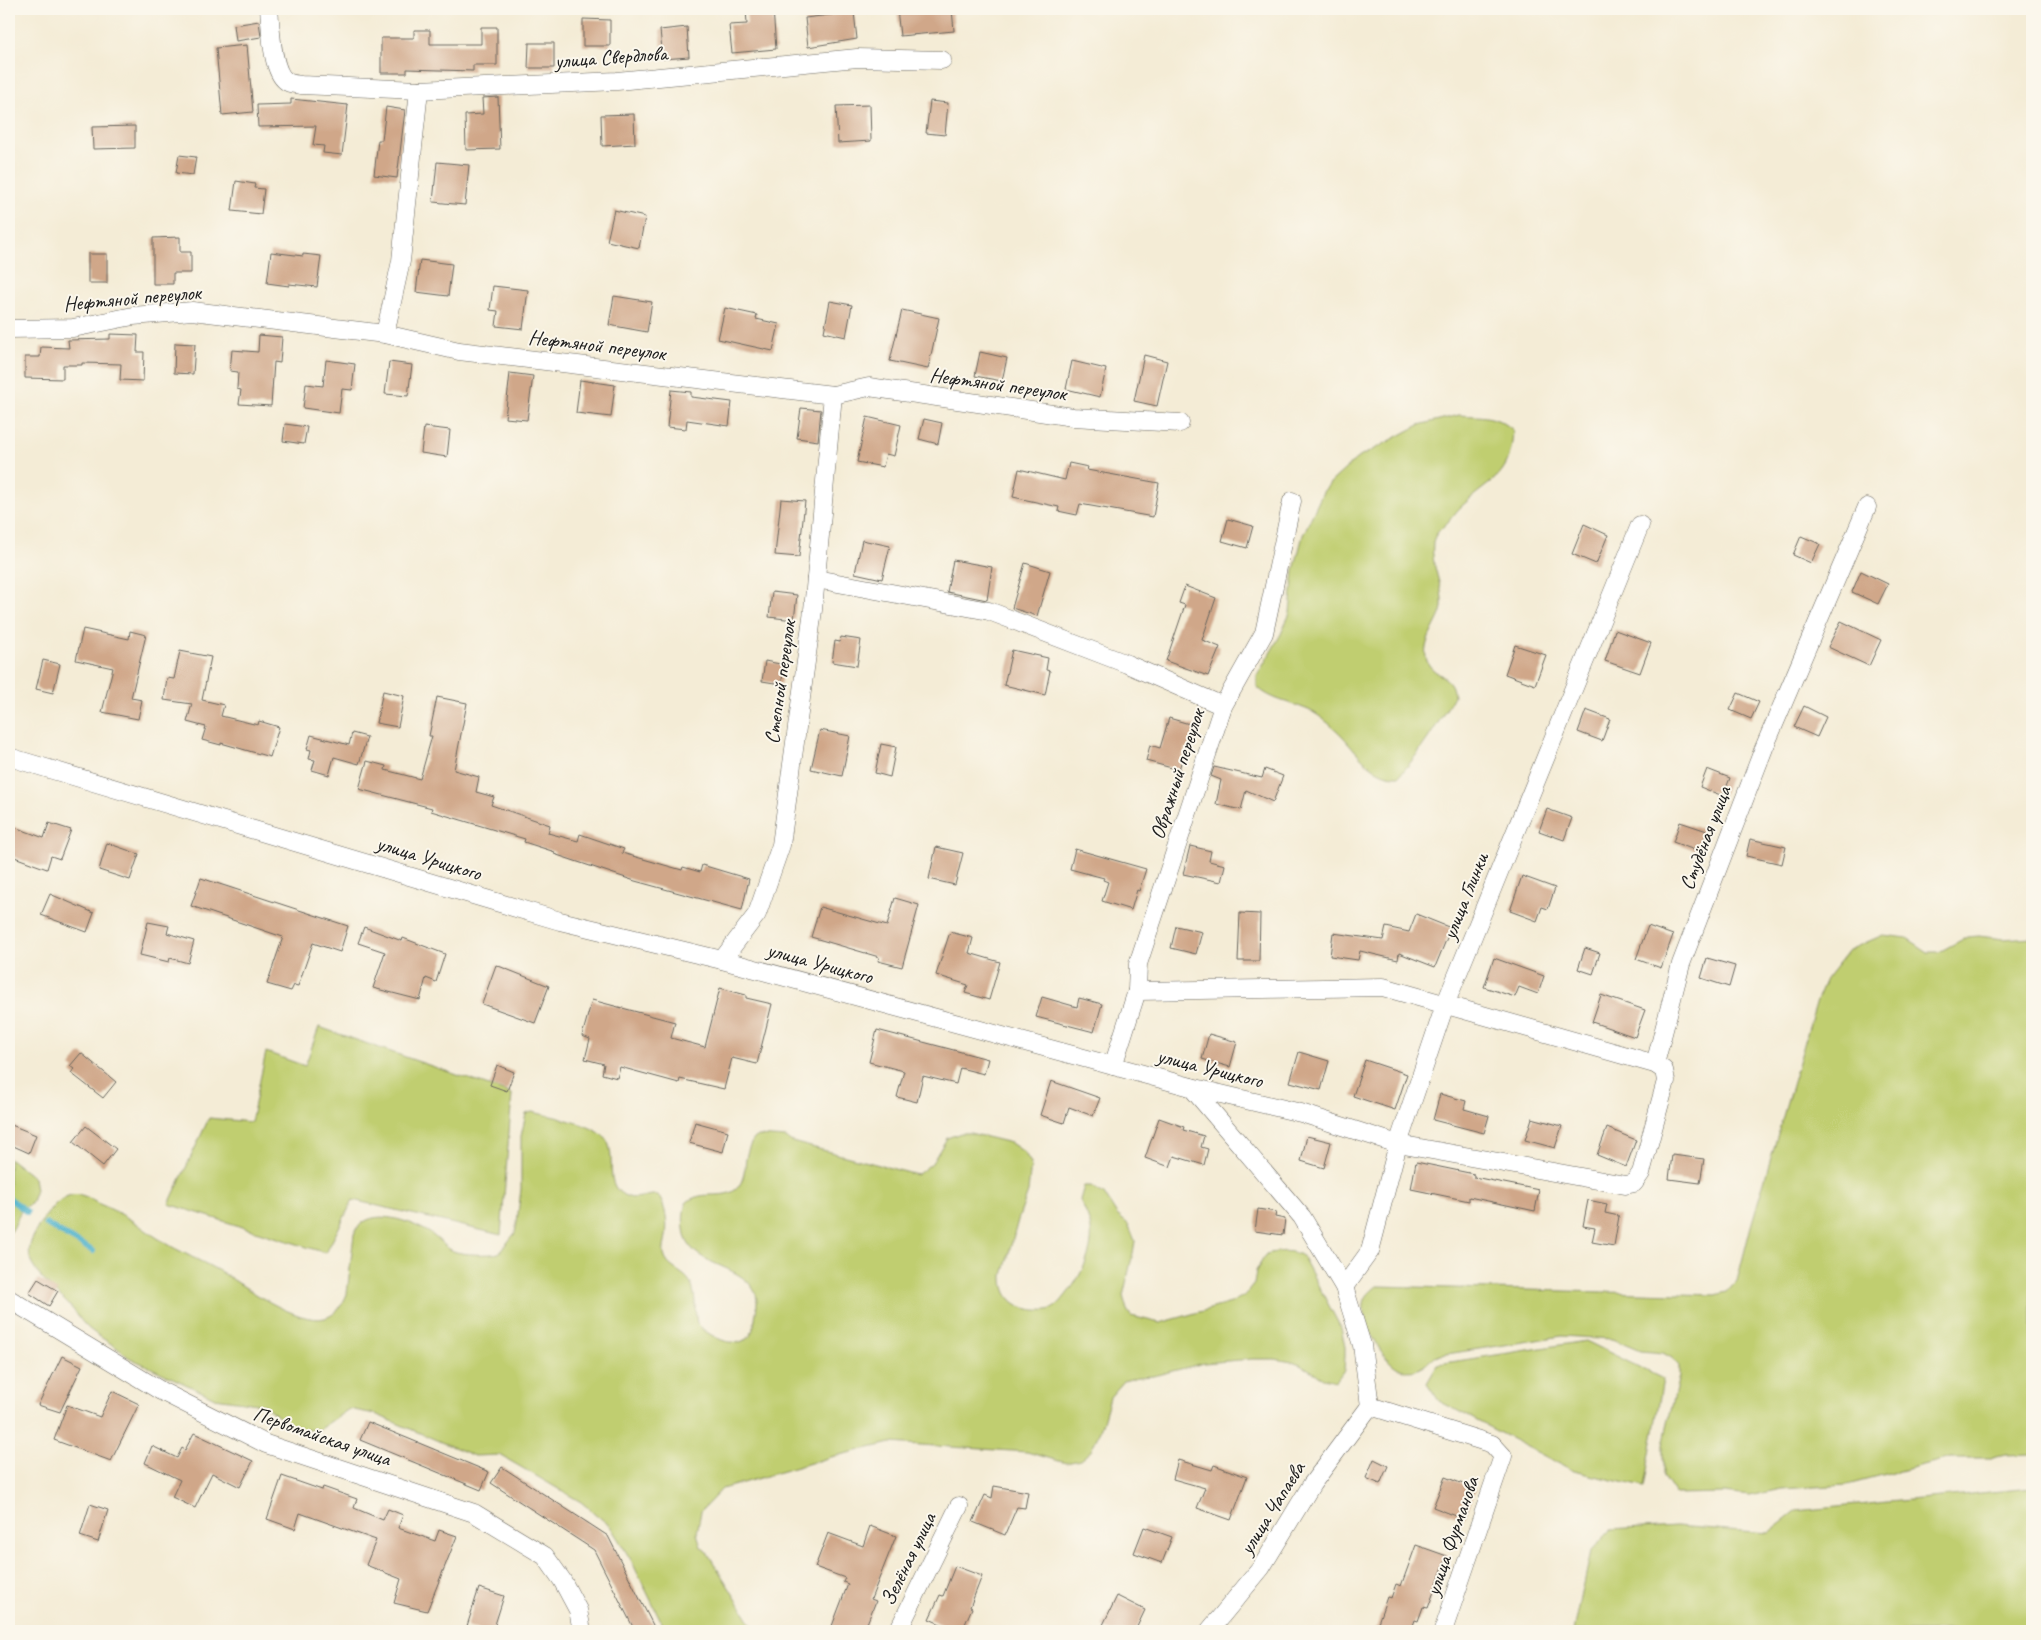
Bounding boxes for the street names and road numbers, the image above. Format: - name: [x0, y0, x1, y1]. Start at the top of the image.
- street label: улица Свердлова: [552, 40, 670, 74]
- street label: Нефтяной переулок: [62, 279, 204, 317]
- street label: Нефтяной переулок: [527, 324, 669, 367]
- street label: Нефтяной переулок: [928, 362, 1070, 407]
- street label: Степной переулок: [758, 616, 802, 745]
- street label: Овражный переулок: [1144, 704, 1211, 842]
- street label: Студёная улица: [1673, 781, 1737, 894]
- street label: улица Урицкого: [372, 829, 486, 887]
- street label: улица Глинки: [1435, 847, 1495, 945]
- street label: улица Урицкого: [763, 936, 877, 990]
- street label: улица Урицкого: [1153, 1042, 1267, 1094]
- street label: Первомайская улица: [250, 1400, 396, 1472]
- street label: улица Чапаева: [1232, 1455, 1312, 1561]
- street label: улица Фурманова: [1419, 1471, 1485, 1601]
- street label: Зелёная улица: [874, 1507, 942, 1610]

